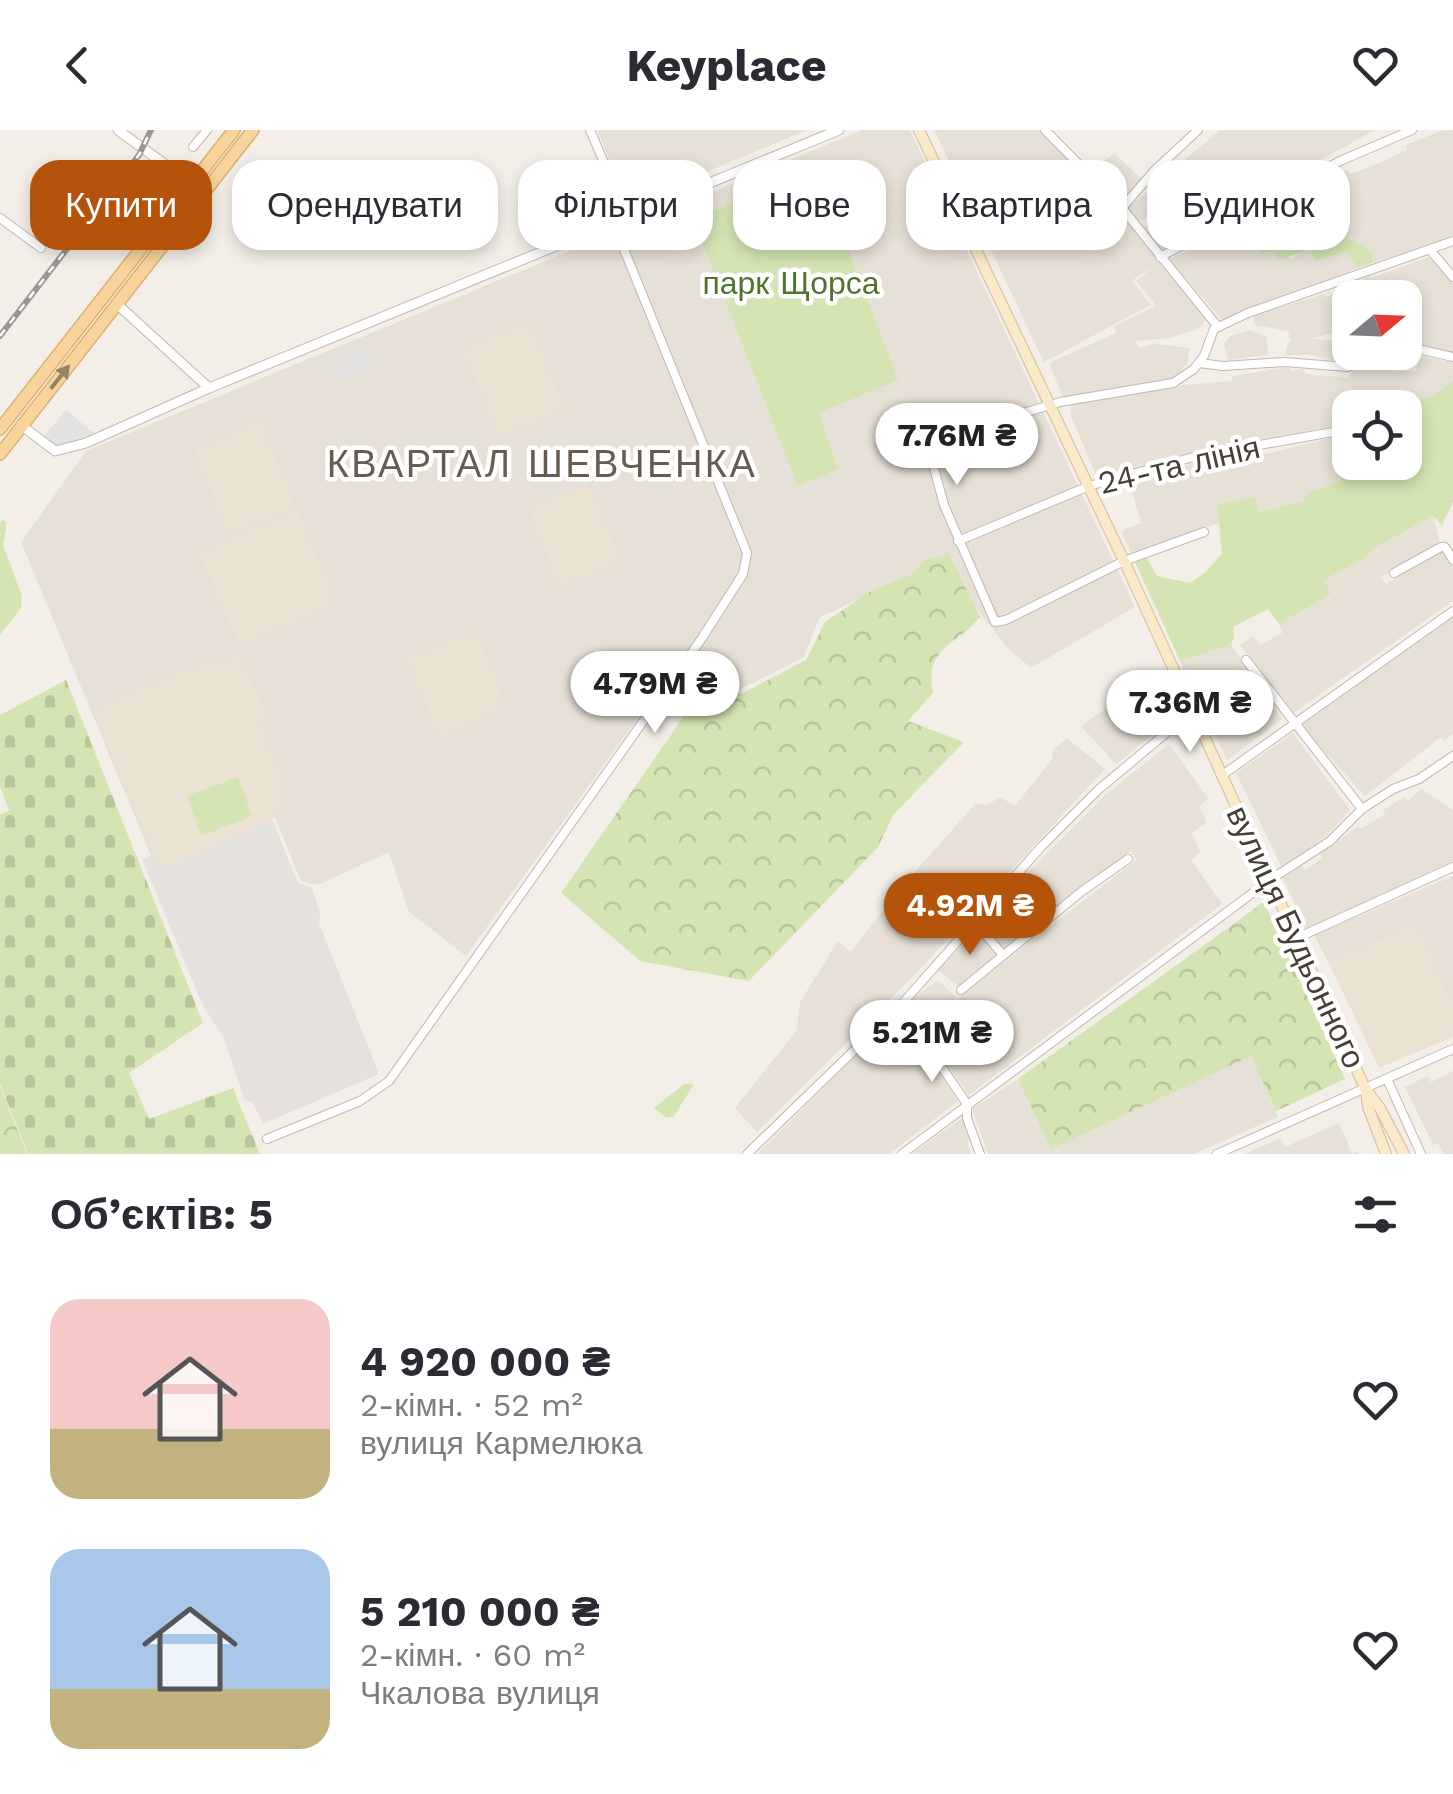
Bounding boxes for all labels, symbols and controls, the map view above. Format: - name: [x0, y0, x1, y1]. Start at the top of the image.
- icon: back: [50, 38, 105, 93]
- icon: heart: [1348, 38, 1403, 93]
- text: Keyplace: [626, 39, 827, 92]
- chip: Купити: [30, 160, 212, 250]
- chip: Орендувати: [232, 160, 498, 250]
- chip: Фільтри: [518, 160, 713, 250]
- chip: Нове: [733, 160, 886, 250]
- chip: Квартира: [906, 160, 1127, 250]
- chip: Будинок: [1147, 160, 1350, 250]
- park label: парк Щорса: [702, 264, 880, 302]
- north arrow: [1332, 280, 1422, 370]
- map controls: [1332, 280, 1422, 480]
- one-way arrow: [49, 364, 70, 390]
- button: locate: [1332, 390, 1422, 480]
- pin: 7.76M ₴: [865, 403, 1049, 488]
- text: 7.76M ₴: [897, 416, 1017, 454]
- street label: 24-та лінія: [1095, 428, 1263, 502]
- district label: КВАРТАЛ ШЕВЧЕНКА: [327, 442, 757, 486]
- pin: 4.79M ₴: [563, 651, 747, 736]
- text: 4.79M ₴: [593, 664, 718, 702]
- pin: 7.36M ₴: [1098, 670, 1282, 755]
- text: 7.36M ₴: [1128, 683, 1252, 721]
- street label: вулиця Будьонного: [1219, 800, 1373, 1074]
- pin: 4.92M ₴: [878, 873, 1062, 958]
- text: 4.92M ₴: [906, 886, 1034, 924]
- pin: 5.21M ₴: [840, 1000, 1024, 1085]
- text: 5.21M ₴: [872, 1013, 992, 1051]
- icon: filters: [1348, 1187, 1403, 1242]
- text: Об’єктів: 5: [50, 1190, 273, 1239]
- text: 4 920 000 ₴: [360, 1337, 610, 1386]
- icon: home: [130, 1339, 250, 1459]
- icon: heart: [1348, 1372, 1403, 1427]
- text: 2-кімн. · 52 m²: [360, 1386, 583, 1424]
- text: вулиця Кармелюка: [360, 1424, 643, 1462]
- text: 5 210 000 ₴: [360, 1587, 600, 1636]
- icon: home: [130, 1589, 250, 1709]
- icon: heart: [1348, 1622, 1403, 1677]
- text: 2-кімн. · 60 m²: [360, 1636, 585, 1674]
- text: Чкалова вулиця: [360, 1674, 600, 1712]

